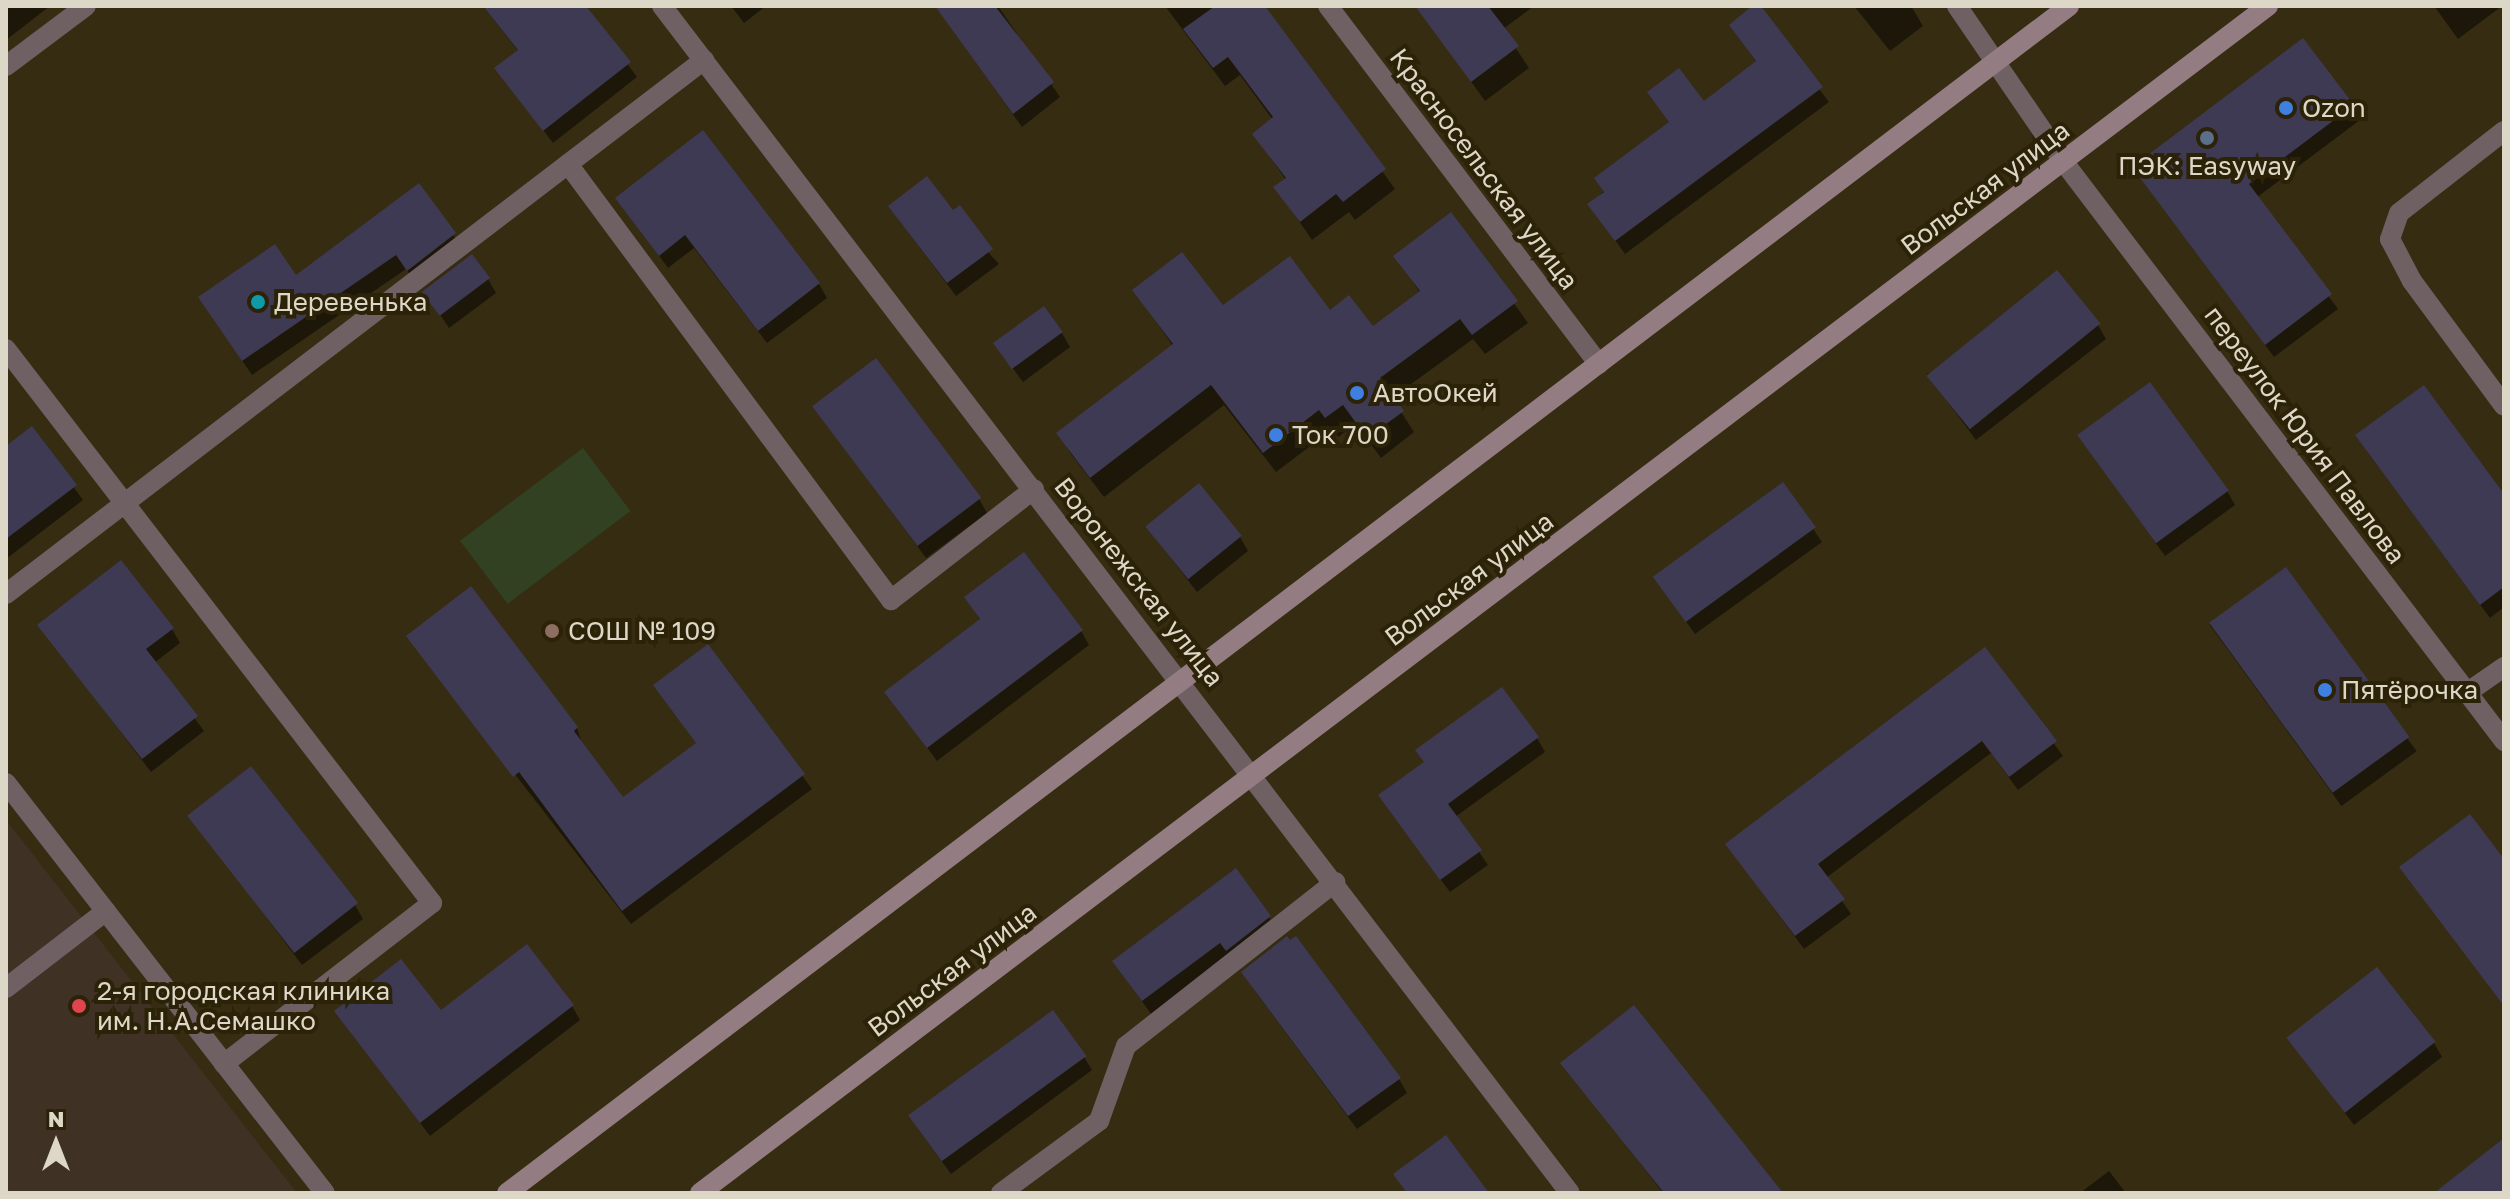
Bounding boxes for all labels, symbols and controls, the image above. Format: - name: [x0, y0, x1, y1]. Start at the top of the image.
- street label: Красносельская улица: [1383, 42, 1585, 296]
- place label: Ozon: [2302, 92, 2366, 124]
- marker: Ozon: [2277, 99, 2295, 117]
- street label: Вольская улица: [1895, 114, 2075, 262]
- marker: ПЭК: Easyway: [2198, 129, 2216, 147]
- place label: ПЭК: Easyway: [2118, 150, 2296, 182]
- place label: Деревенька: [274, 286, 428, 318]
- marker: Деревенька: [249, 293, 267, 311]
- street label: переулок Юрия Павлова: [2198, 300, 2412, 570]
- place label: АвтоОкей: [1373, 377, 1498, 409]
- marker: АвтоОкей: [1348, 384, 1366, 402]
- place label: Ток 700: [1292, 419, 1389, 451]
- marker: Ток 700: [1267, 426, 1285, 444]
- street label: Воронежская улица: [1048, 471, 1230, 693]
- street label: Вольская улица: [1379, 505, 1559, 653]
- place label: СОШ № 109: [568, 615, 716, 647]
- marker: СОШ № 109: [543, 622, 561, 640]
- place label: Пятёрочка: [2341, 674, 2478, 706]
- marker: Пятёрочка: [2316, 681, 2334, 699]
- street label: Вольская улица: [862, 896, 1042, 1044]
- place label: 2-я городская клиника им. Н.А.Семашко: [97, 975, 390, 1036]
- marker: 2-я городская клиника им. Н.А.Семашко: [68, 995, 90, 1017]
- north arrow: [16, 1103, 96, 1183]
- text: N: [48, 1105, 64, 1132]

